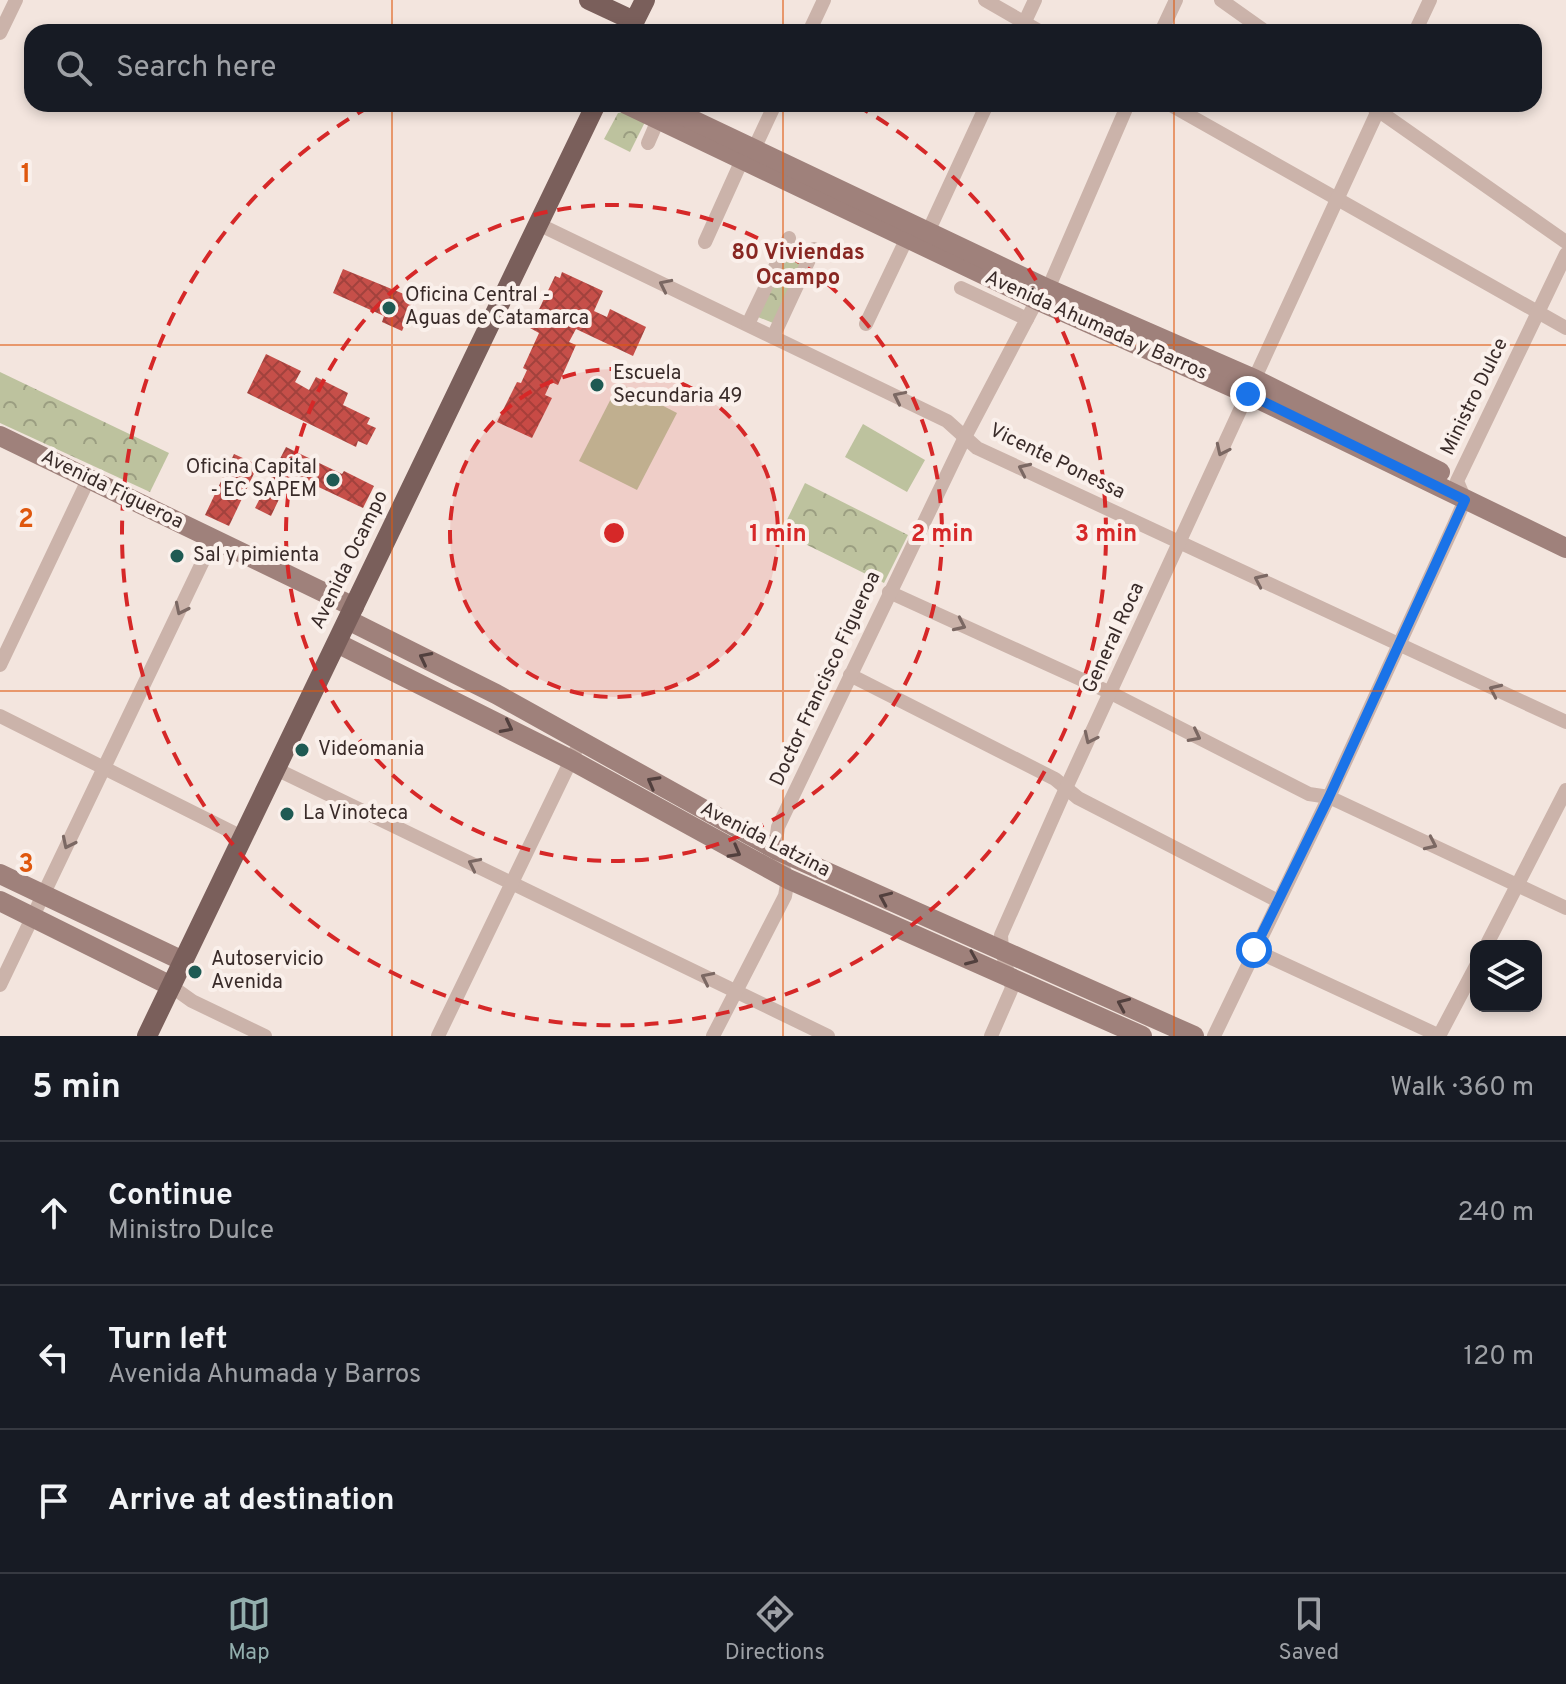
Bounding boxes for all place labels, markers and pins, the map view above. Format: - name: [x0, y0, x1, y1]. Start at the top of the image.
- place label: Oficina Central - Aguas de Catamarca: [405, 283, 589, 332]
- marker: Oficina Central - Aguas de Catamarca: [380, 299, 398, 317]
- place label: Escuela Secundaria 49: [613, 361, 743, 410]
- marker: Escuela Secundaria 49: [588, 376, 606, 394]
- place label: Oficina Capital - EC SAPEM: [186, 455, 317, 504]
- marker: Oficina Capital - EC SAPEM: [324, 471, 342, 489]
- centre of rings: [600, 519, 628, 547]
- place label: Sal y pimienta: [193, 543, 319, 569]
- marker: Sal y pimienta: [168, 547, 186, 565]
- place label: Videomania: [318, 737, 424, 763]
- marker: Videomania: [293, 741, 311, 759]
- place label: La Vinoteca: [303, 801, 408, 827]
- marker: La Vinoteca: [278, 805, 296, 823]
- place label: Autoservicio Avenida: [211, 947, 324, 996]
- marker: Autoservicio Avenida: [186, 963, 204, 981]

